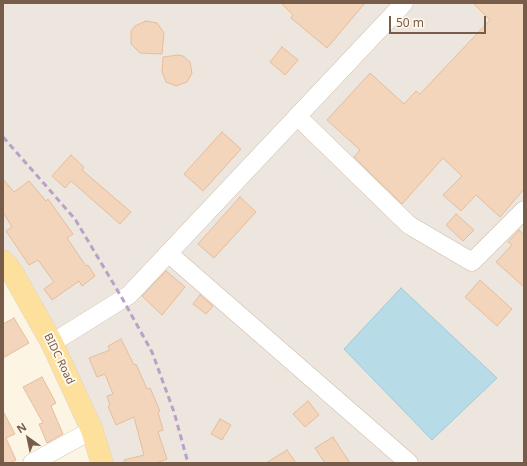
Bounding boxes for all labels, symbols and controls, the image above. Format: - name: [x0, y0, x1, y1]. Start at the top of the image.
- scale bar: [391, 8, 488, 34]
- text: 50 m: [396, 14, 424, 31]
- street label: BIDC Road: [41, 331, 77, 387]
- north arrow: [8, 418, 48, 458]
- text: N: [13, 419, 29, 436]

